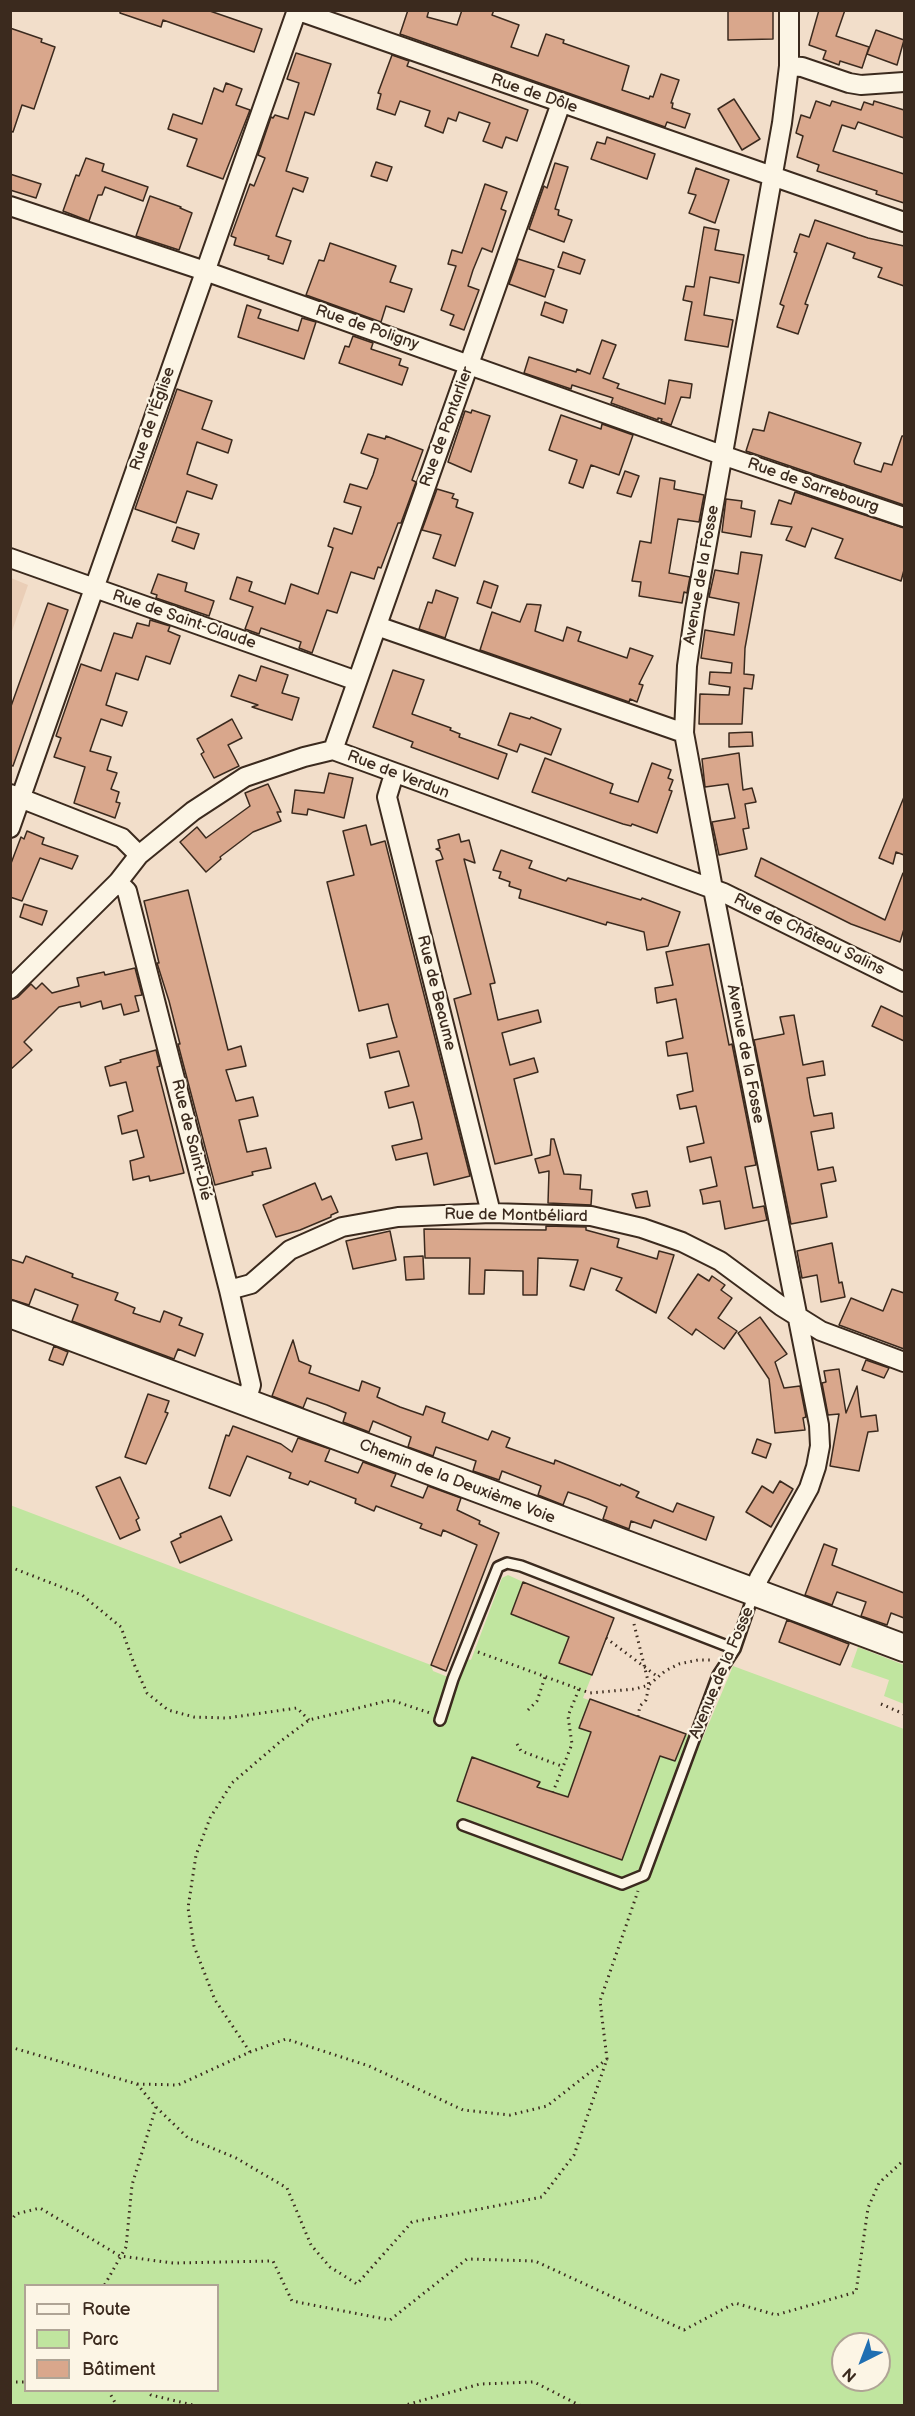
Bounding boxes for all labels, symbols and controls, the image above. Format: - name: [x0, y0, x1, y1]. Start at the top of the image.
- street label: Rue de Dôle: [488, 70, 580, 118]
- street label: Rue de Poligny: [313, 301, 421, 355]
- street label: Rue de Pontarlier: [416, 364, 478, 490]
- street label: Rue de l'Église: [126, 365, 180, 473]
- street label: Rue de Sarrebourg: [745, 454, 881, 518]
- street label: Avenue de la Fosse: [680, 504, 724, 646]
- street label: Rue de Saint-Claude: [110, 586, 258, 654]
- street label: Rue de Verdun: [344, 747, 452, 803]
- street label: Rue de Château Salins: [730, 890, 888, 980]
- street label: Rue de Beaume: [412, 933, 460, 1053]
- street label: Avenue de la Fosse: [722, 983, 768, 1125]
- street label: Rue de Saint-Dié: [167, 1077, 215, 1203]
- street label: Rue de Montbéliard: [444, 1205, 588, 1227]
- street label: Chemin de la Deuxième Voie: [356, 1436, 558, 1528]
- street label: Avenue de la Fosse: [686, 1604, 758, 1742]
- legend: [24, 2284, 219, 2392]
- text: Route: [82, 2299, 131, 2320]
- text: Parc: [82, 2329, 119, 2350]
- north arrow: [831, 2332, 891, 2392]
- text: Bâtiment: [82, 2359, 156, 2380]
- text: N: [839, 2363, 861, 2385]

